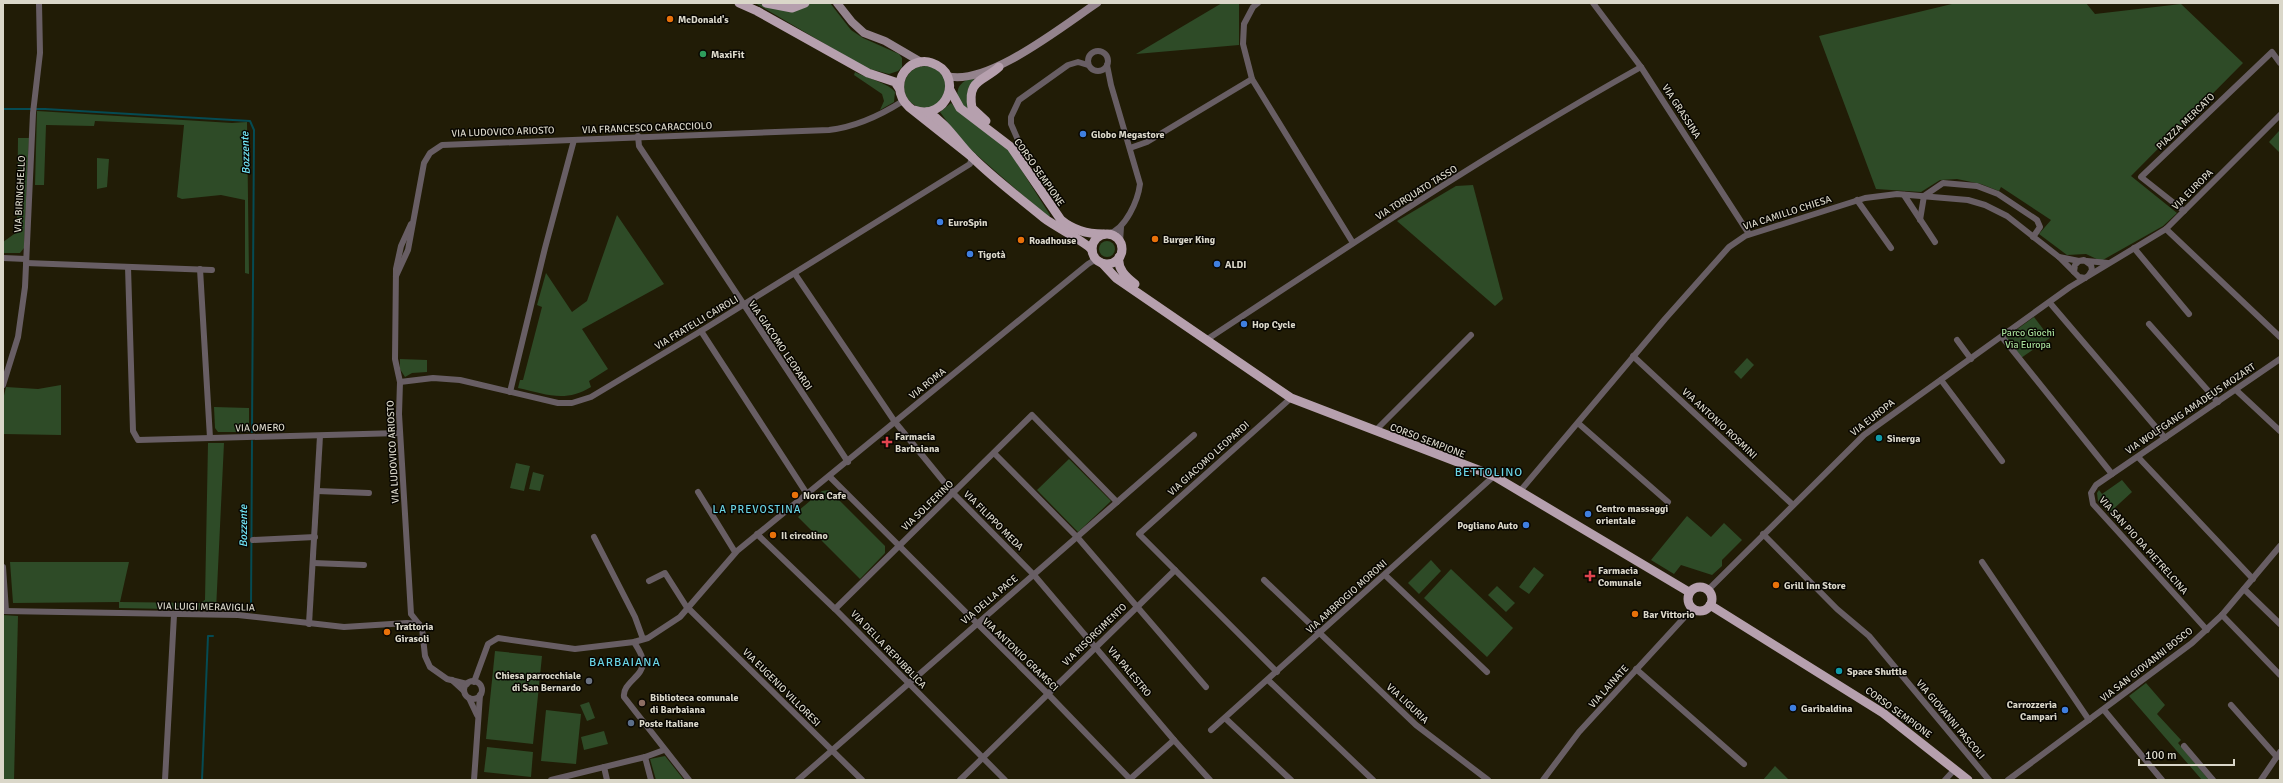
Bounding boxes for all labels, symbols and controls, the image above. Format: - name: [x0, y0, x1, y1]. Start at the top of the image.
- marker: McDonald's: [665, 14, 675, 24]
- place label: McDonald's: [678, 14, 729, 26]
- marker: MaxiFit: [698, 49, 708, 59]
- place label: MaxiFit: [711, 49, 745, 61]
- street label: VIA GRASSINA: [1659, 82, 1703, 141]
- street label: PIAZZA MERCATO: [2154, 90, 2218, 153]
- street label: VIA FRANCESCO CARACCIOLO: [582, 120, 713, 136]
- street label: VIA LUDOVICO ARIOSTO: [451, 124, 555, 140]
- marker: Globo Megastore: [1078, 129, 1088, 139]
- place label: Globo Megastore: [1091, 129, 1165, 141]
- water label: Bozzente: [238, 131, 253, 175]
- street label: CORSO SEMPIONE: [1011, 136, 1067, 209]
- street label: VIA BIRINGHELLO: [12, 155, 28, 233]
- street label: VIA TORQUATO TASSO: [1373, 163, 1460, 223]
- street label: VIA EUROPA: [2170, 167, 2216, 213]
- street label: VIA CAMILLO CHIESA: [1742, 193, 1833, 233]
- marker: EuroSpin: [935, 217, 945, 227]
- place label: EuroSpin: [948, 217, 988, 229]
- marker: Burger King: [1150, 234, 1160, 244]
- place label: Burger King: [1163, 234, 1216, 246]
- marker: Roadhouse: [1016, 235, 1026, 245]
- place label: Roadhouse: [1029, 235, 1076, 247]
- marker: Tigotà: [965, 249, 975, 259]
- place label: Tigotà: [978, 249, 1006, 261]
- marker: ALDI: [1212, 259, 1222, 269]
- place label: ALDI: [1225, 259, 1246, 271]
- street label: VIA FRATELLI CAIROLI: [653, 293, 740, 353]
- street label: VIA GIACOMO LEOPARDI: [746, 298, 815, 393]
- marker: Hop Cycle: [1239, 319, 1249, 329]
- place label: Hop Cycle: [1252, 319, 1295, 331]
- park label: Parco Giochi Via Europa: [2001, 327, 2055, 351]
- street label: VIA WOLFGANG AMADEUS MOZART: [2123, 361, 2258, 457]
- street label: VIA ROMA: [907, 365, 948, 402]
- street label: VIA ANTONIO ROSMINI: [1679, 386, 1759, 462]
- street label: VIA EUROPA: [1848, 397, 1897, 439]
- street label: VIA LUDOVICO ARIOSTO: [384, 400, 402, 504]
- street label: VIA GIACOMO LEOPARDI: [1165, 419, 1252, 499]
- street label: CORSO SEMPIONE: [1388, 421, 1467, 461]
- street label: VIA OMERO: [235, 422, 285, 434]
- place label: Farmacia Barbaiana: [895, 431, 939, 455]
- marker: Sinerga: [1874, 433, 1884, 443]
- place label: Sinerga: [1887, 433, 1920, 445]
- marker: Farmacia Barbaiana: [882, 437, 892, 447]
- district label: BETTOLINO: [1455, 465, 1523, 480]
- street label: VIA SOLFERINO: [899, 478, 956, 533]
- street label: VIA FILIPPO MEDA: [961, 488, 1026, 553]
- marker: Nora Cafe: [790, 490, 800, 500]
- place label: Nora Cafe: [803, 490, 846, 502]
- street label: VIA SAN PIO DA PIETRELCINA: [2096, 494, 2190, 597]
- district label: LA PREVOSTINA: [713, 503, 801, 516]
- place label: Centro massaggi orientale: [1596, 503, 1668, 527]
- water label: Bozzente: [237, 504, 250, 547]
- marker: Centro massaggi orientale: [1583, 509, 1593, 519]
- place label: Pogliano Auto: [1457, 520, 1518, 532]
- marker: Pogliano Auto: [1521, 520, 1531, 530]
- marker: Il circolino: [768, 530, 778, 540]
- place label: Il circolino: [781, 530, 828, 542]
- street label: VIA AMBROGIO MORONI: [1304, 557, 1390, 636]
- place label: Farmacia Comunale: [1598, 565, 1641, 589]
- marker: Farmacia Comunale: [1585, 571, 1595, 581]
- street label: VIA DELLA PACE: [959, 572, 1021, 627]
- marker: Grill Inn Store: [1771, 580, 1781, 590]
- place label: Grill Inn Store: [1784, 580, 1846, 592]
- street label: VIA LUIGI MERAVIGLIA: [157, 600, 255, 614]
- street label: VIA RISORGIMENTO: [1060, 601, 1130, 669]
- street label: VIA DELLA REPUBBLICA: [848, 608, 929, 691]
- marker: Bar Vittorio: [1630, 609, 1640, 619]
- place label: Bar Vittorio: [1643, 609, 1694, 621]
- street label: VIA ANTONIO GRAMSCI: [980, 615, 1061, 694]
- place label: Trattoria Girasoli: [395, 621, 433, 645]
- street label: VIA SAN GIOVANNI BOSCO: [2098, 625, 2196, 705]
- marker: Trattoria Girasoli: [382, 627, 392, 637]
- street label: VIA PALESTRO: [1105, 644, 1154, 699]
- street label: VIA EUGENIO VILLORESI: [740, 646, 823, 729]
- district label: BARBAIANA: [589, 655, 661, 670]
- street label: VIA LAINATE: [1586, 662, 1632, 711]
- marker: Space Shuttle: [1834, 666, 1844, 676]
- place label: Space Shuttle: [1847, 666, 1907, 678]
- place label: Chiesa parrocchiale di San Bernardo: [495, 670, 581, 694]
- marker: Chiesa parrocchiale di San Bernardo: [584, 676, 594, 686]
- street label: VIA GIOVANNI PASCOLI: [1913, 677, 1987, 762]
- street label: VIA LIGURIA: [1384, 681, 1431, 726]
- street label: CORSO SEMPIONE: [1863, 685, 1934, 741]
- place label: Biblioteca comunale di Barbaiana: [650, 692, 738, 716]
- marker: Biblioteca comunale di Barbaiana: [637, 698, 647, 708]
- place label: Carrozzeria Campari: [2007, 699, 2057, 723]
- marker: Garibaldina: [1788, 703, 1798, 713]
- place label: Garibaldina: [1801, 703, 1852, 715]
- marker: Carrozzeria Campari: [2060, 705, 2070, 715]
- marker: Poste Italiane: [626, 718, 636, 728]
- place label: Poste Italiane: [639, 718, 699, 730]
- scale bar: [2139, 741, 2234, 767]
- text: 100 m: [2145, 748, 2177, 763]

